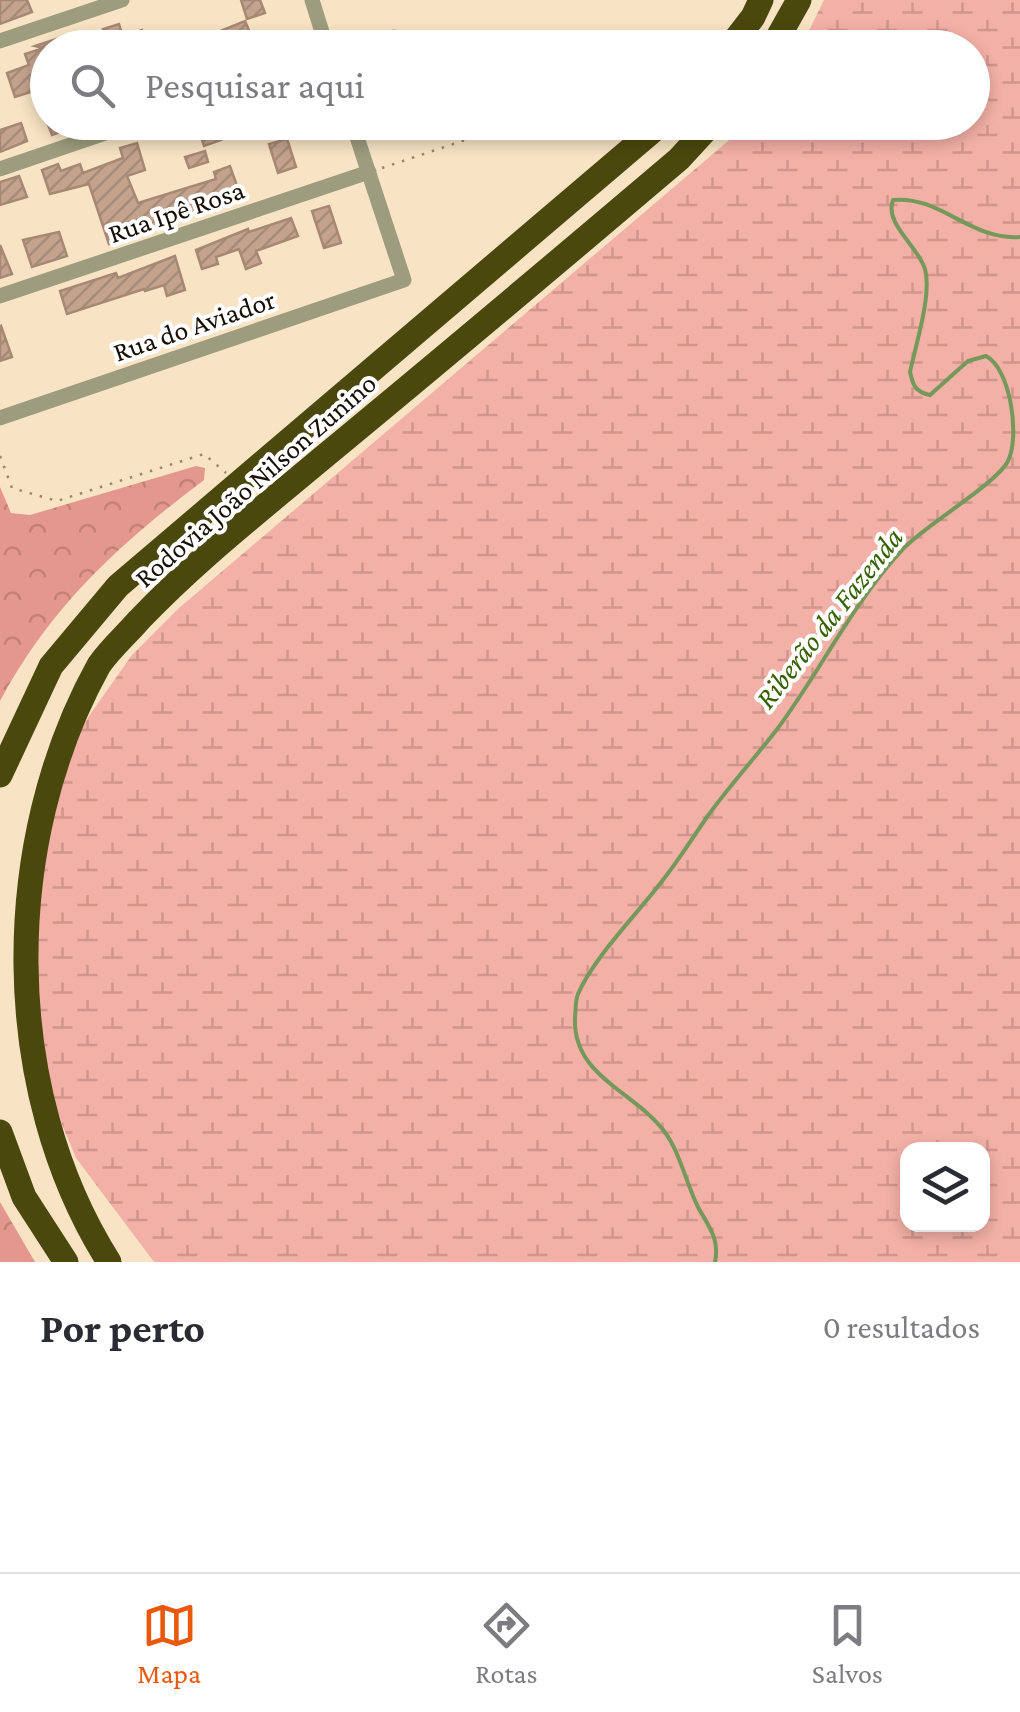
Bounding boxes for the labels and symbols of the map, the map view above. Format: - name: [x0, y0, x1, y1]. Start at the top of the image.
- street label: Rua Ipê Rosa: [104, 174, 248, 249]
- street label: Rua do Aviador: [109, 283, 279, 368]
- street label: Rodovia João Nilson Zunino: [128, 367, 382, 593]
- water label: Riberão da Fazenda: [748, 521, 909, 714]

